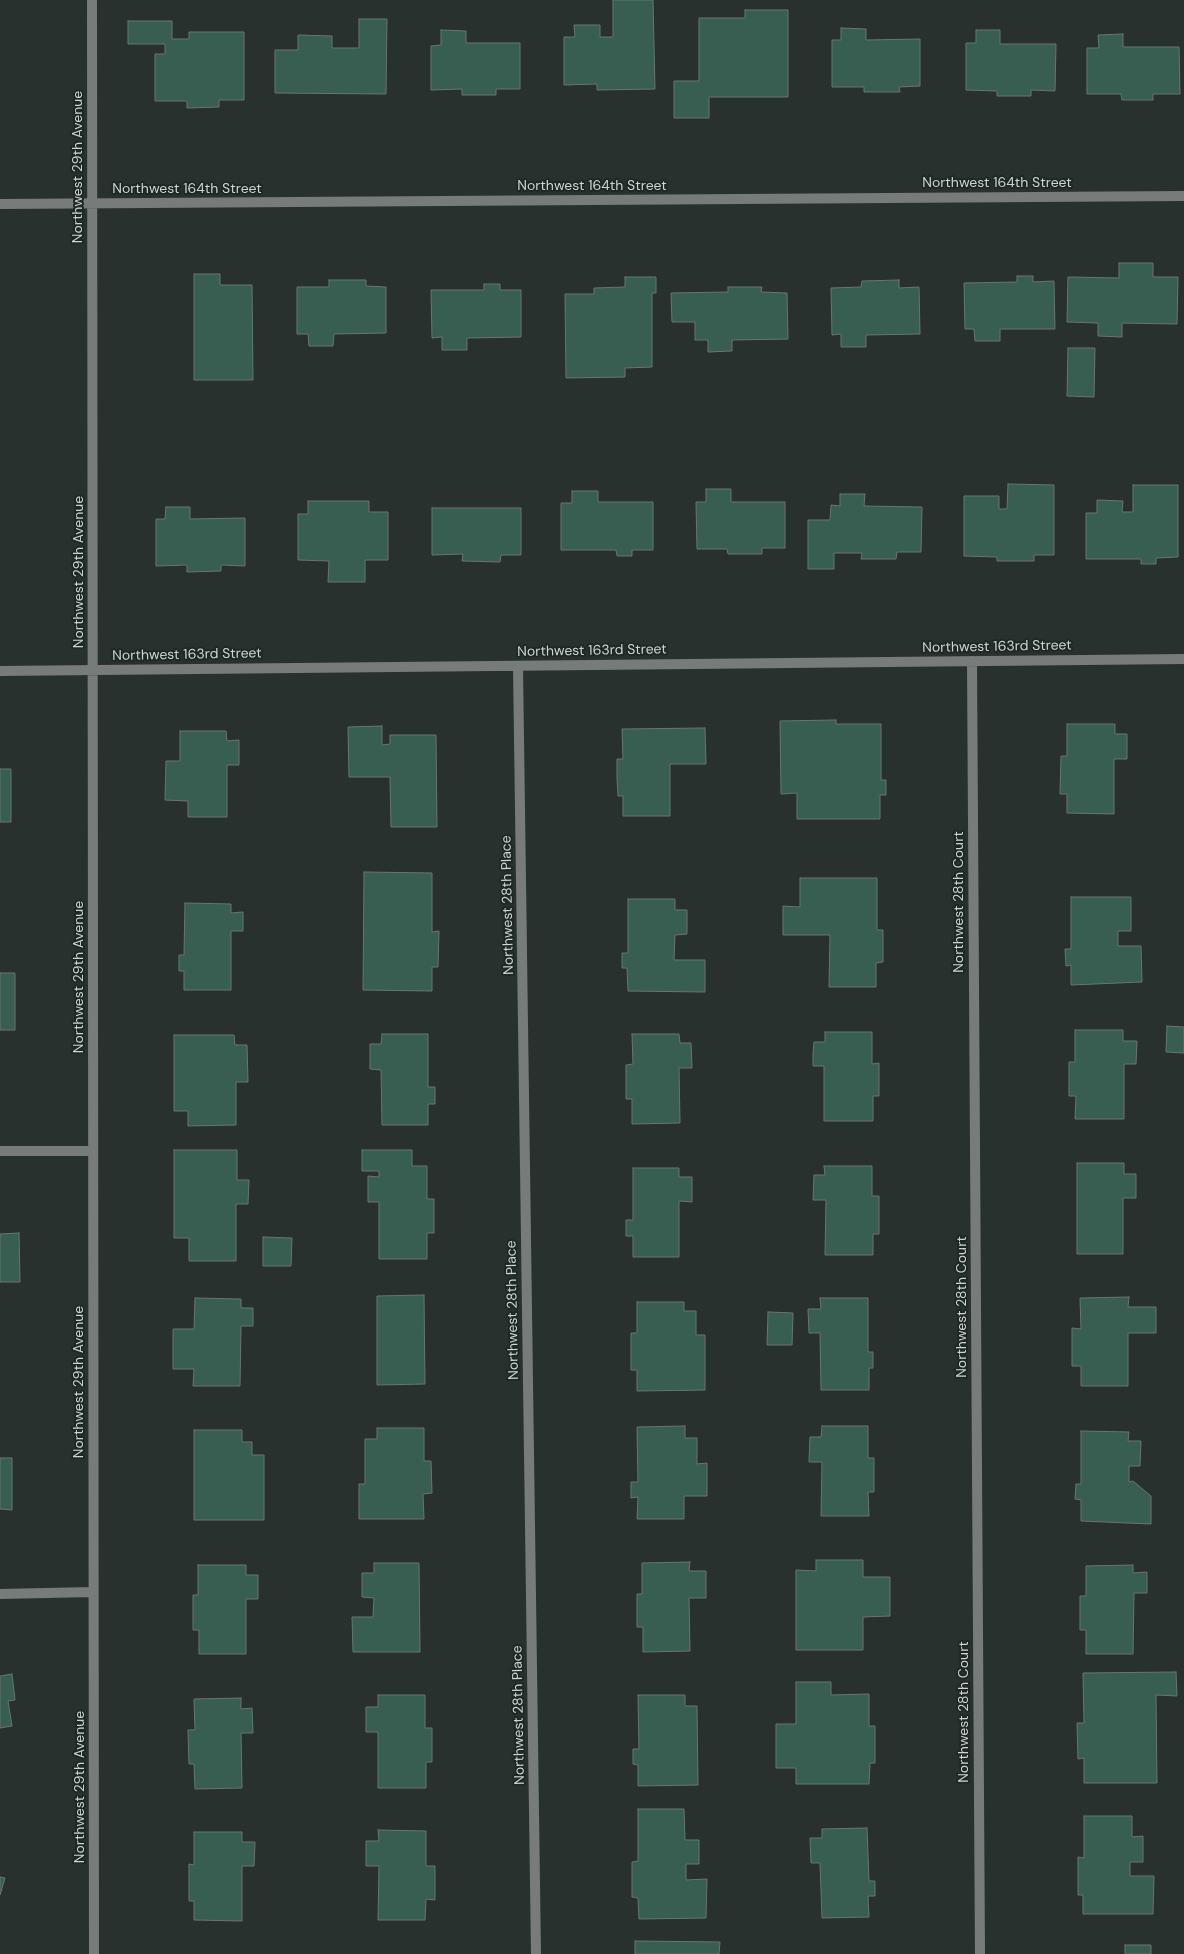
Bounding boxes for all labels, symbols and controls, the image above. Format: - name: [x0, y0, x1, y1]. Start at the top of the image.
- street label: Northwest 29th Avenue: [70, 91, 86, 243]
- street label: Northwest 164th Street: [922, 175, 1072, 191]
- street label: Northwest 164th Street: [517, 178, 667, 194]
- street label: Northwest 164th Street: [112, 181, 262, 197]
- street label: Northwest 29th Avenue: [71, 496, 87, 648]
- street label: Northwest 163rd Street: [922, 637, 1072, 657]
- street label: Northwest 163rd Street: [517, 641, 667, 661]
- street label: Northwest 163rd Street: [112, 645, 262, 665]
- street label: Northwest 28th Court: [951, 831, 967, 973]
- street label: Northwest 28th Place: [498, 835, 518, 975]
- street label: Northwest 29th Avenue: [71, 901, 87, 1053]
- street label: Northwest 28th Court: [954, 1236, 970, 1378]
- street label: Northwest 28th Place: [503, 1240, 523, 1380]
- street label: Northwest 29th Avenue: [71, 1306, 87, 1458]
- street label: Northwest 28th Court: [956, 1641, 972, 1783]
- street label: Northwest 28th Place: [509, 1645, 529, 1785]
- street label: Northwest 29th Avenue: [72, 1711, 88, 1863]

